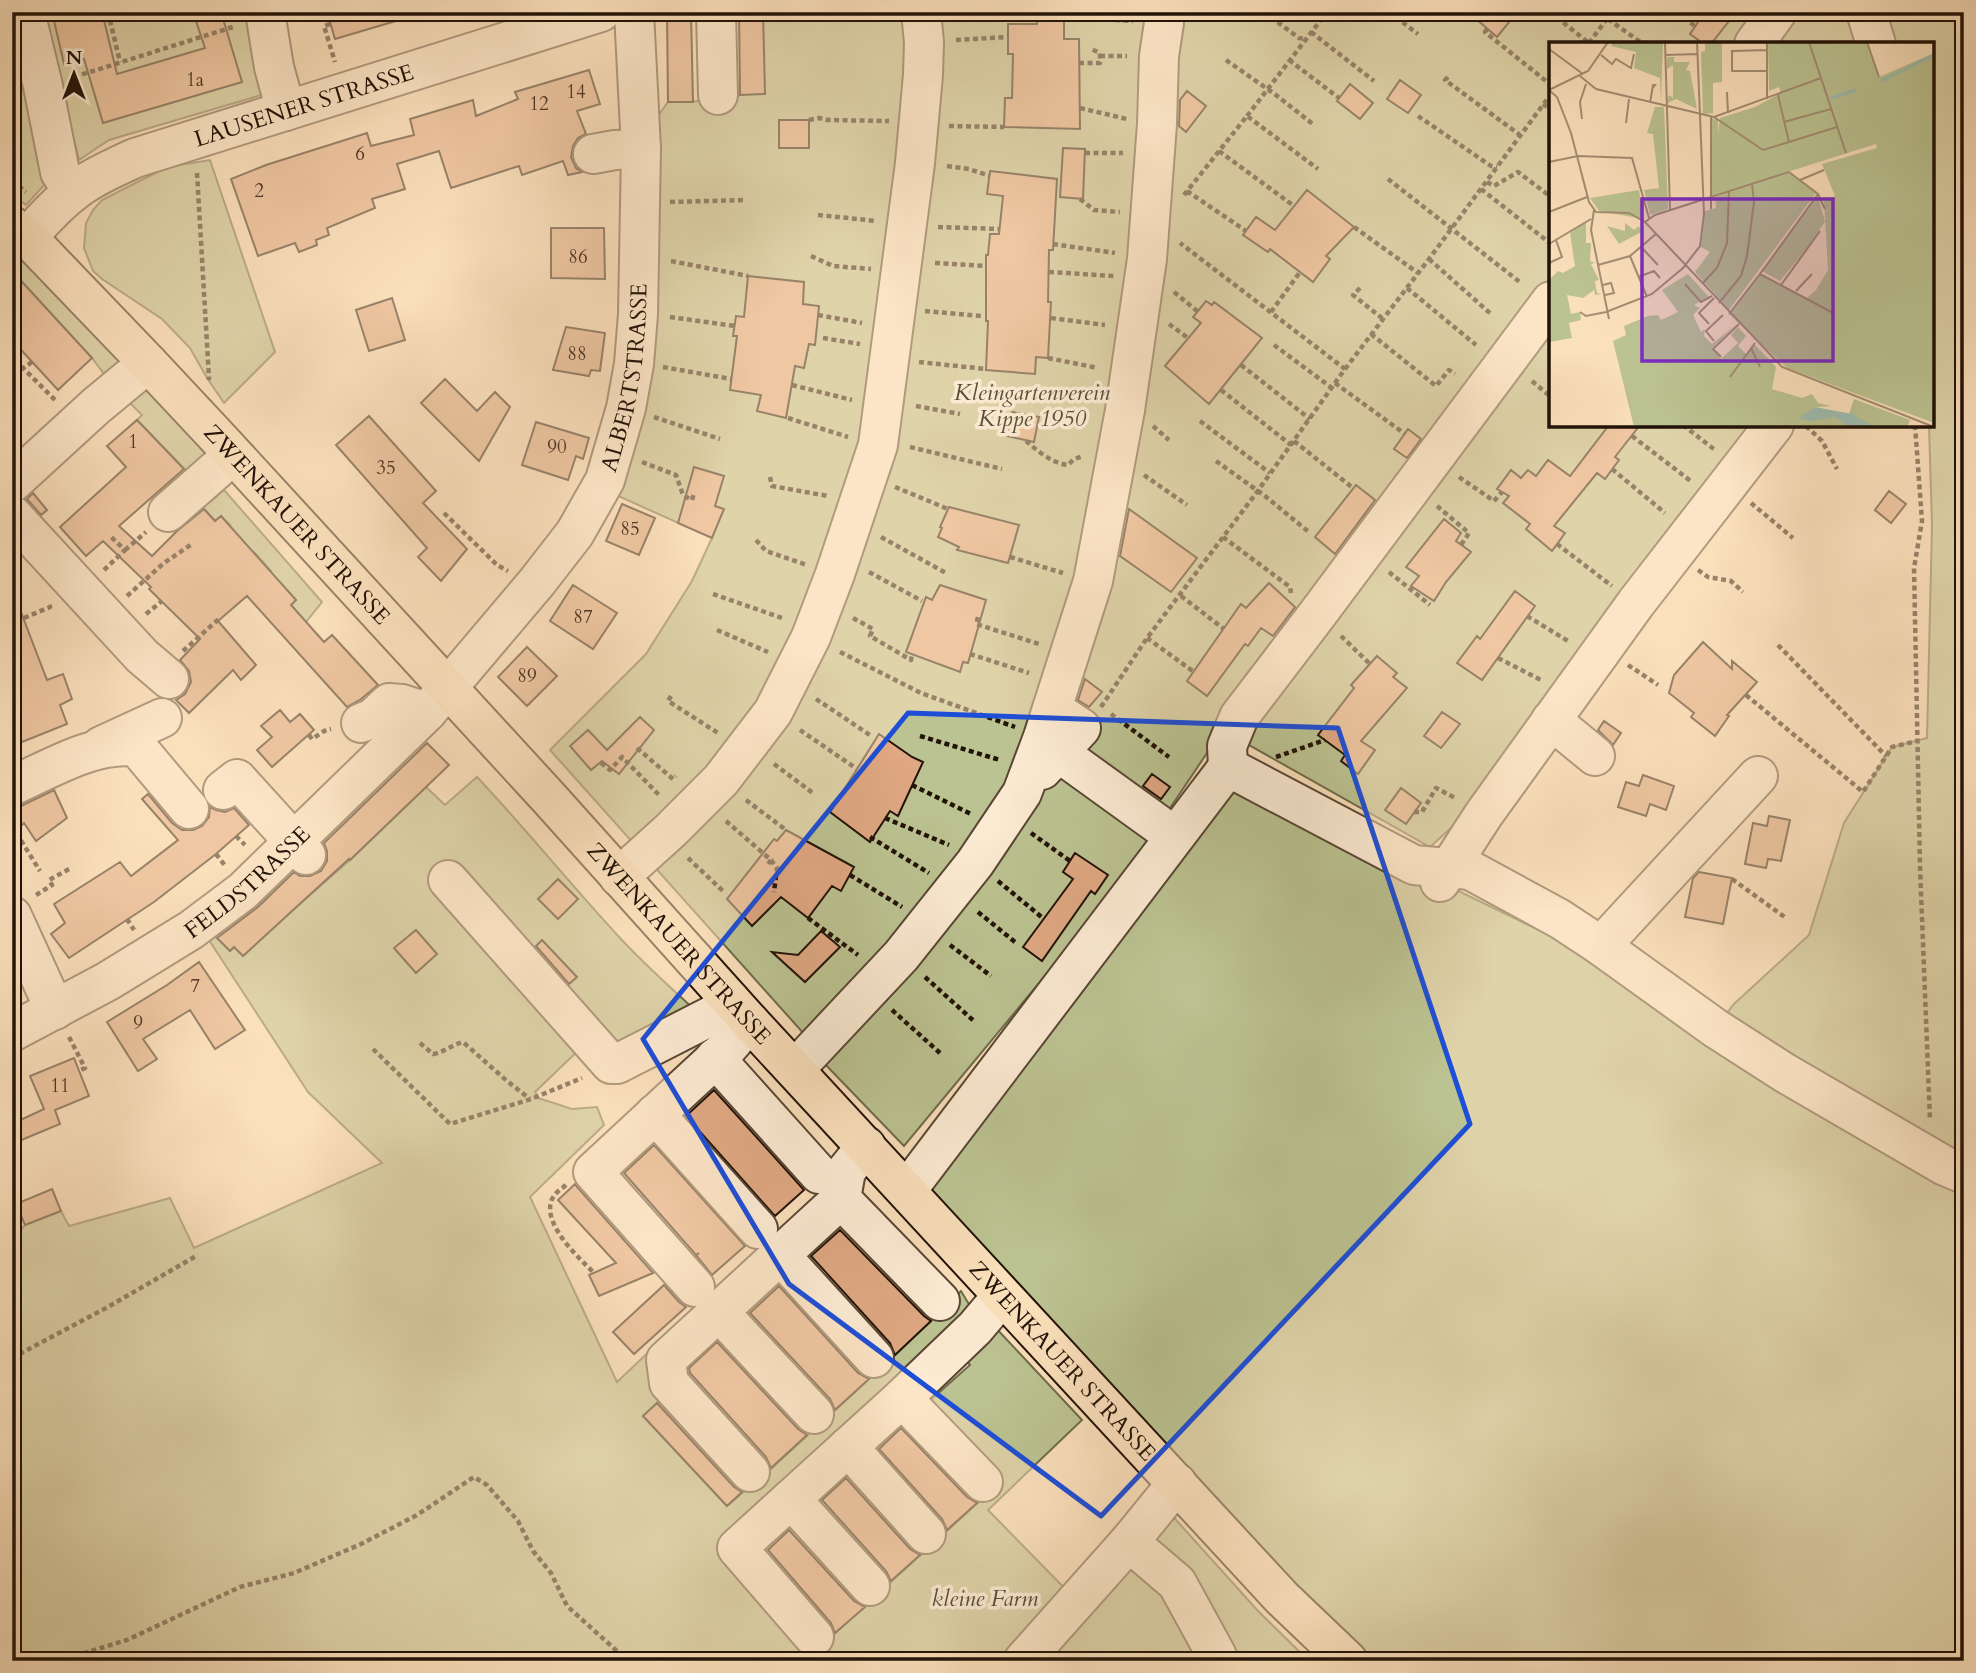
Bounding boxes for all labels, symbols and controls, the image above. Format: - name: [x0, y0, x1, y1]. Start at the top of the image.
- north arrow: [38, 38, 108, 108]
- inset map: [1549, 42, 1934, 427]
- text: N: [66, 45, 83, 71]
- street label: LAUSENER STRASSE: [190, 56, 417, 154]
- house number: 1a: [186, 67, 204, 93]
- house number: 14: [566, 79, 586, 105]
- house number: 12: [529, 91, 549, 117]
- house number: 6: [355, 141, 365, 167]
- house number: 2: [254, 178, 264, 204]
- house number: 86: [568, 244, 588, 270]
- street label: ALBERTSTRASSE: [593, 283, 654, 475]
- house number: 88: [567, 341, 587, 367]
- park label: Kleingartenverein Kippe 1950: [954, 377, 1111, 434]
- street label: ZWENKAUER STRASSE: [197, 417, 397, 631]
- house number: 1: [128, 429, 138, 455]
- house number: 90: [547, 434, 567, 460]
- house number: 35: [376, 455, 396, 481]
- house number: 85: [620, 516, 640, 542]
- house number: 87: [573, 604, 593, 630]
- house number: 89: [517, 663, 537, 689]
- street label: FELDSTRASSE: [178, 819, 317, 945]
- street label: ZWENKAUER STRASSE: [580, 835, 779, 1051]
- house number: 7: [190, 973, 200, 999]
- house number: 9: [133, 1010, 143, 1036]
- house number: 11: [50, 1073, 70, 1099]
- street label: ZWENKAUER STRASSE: [963, 1254, 1163, 1468]
- park label: kleine Farm: [932, 1583, 1039, 1614]

